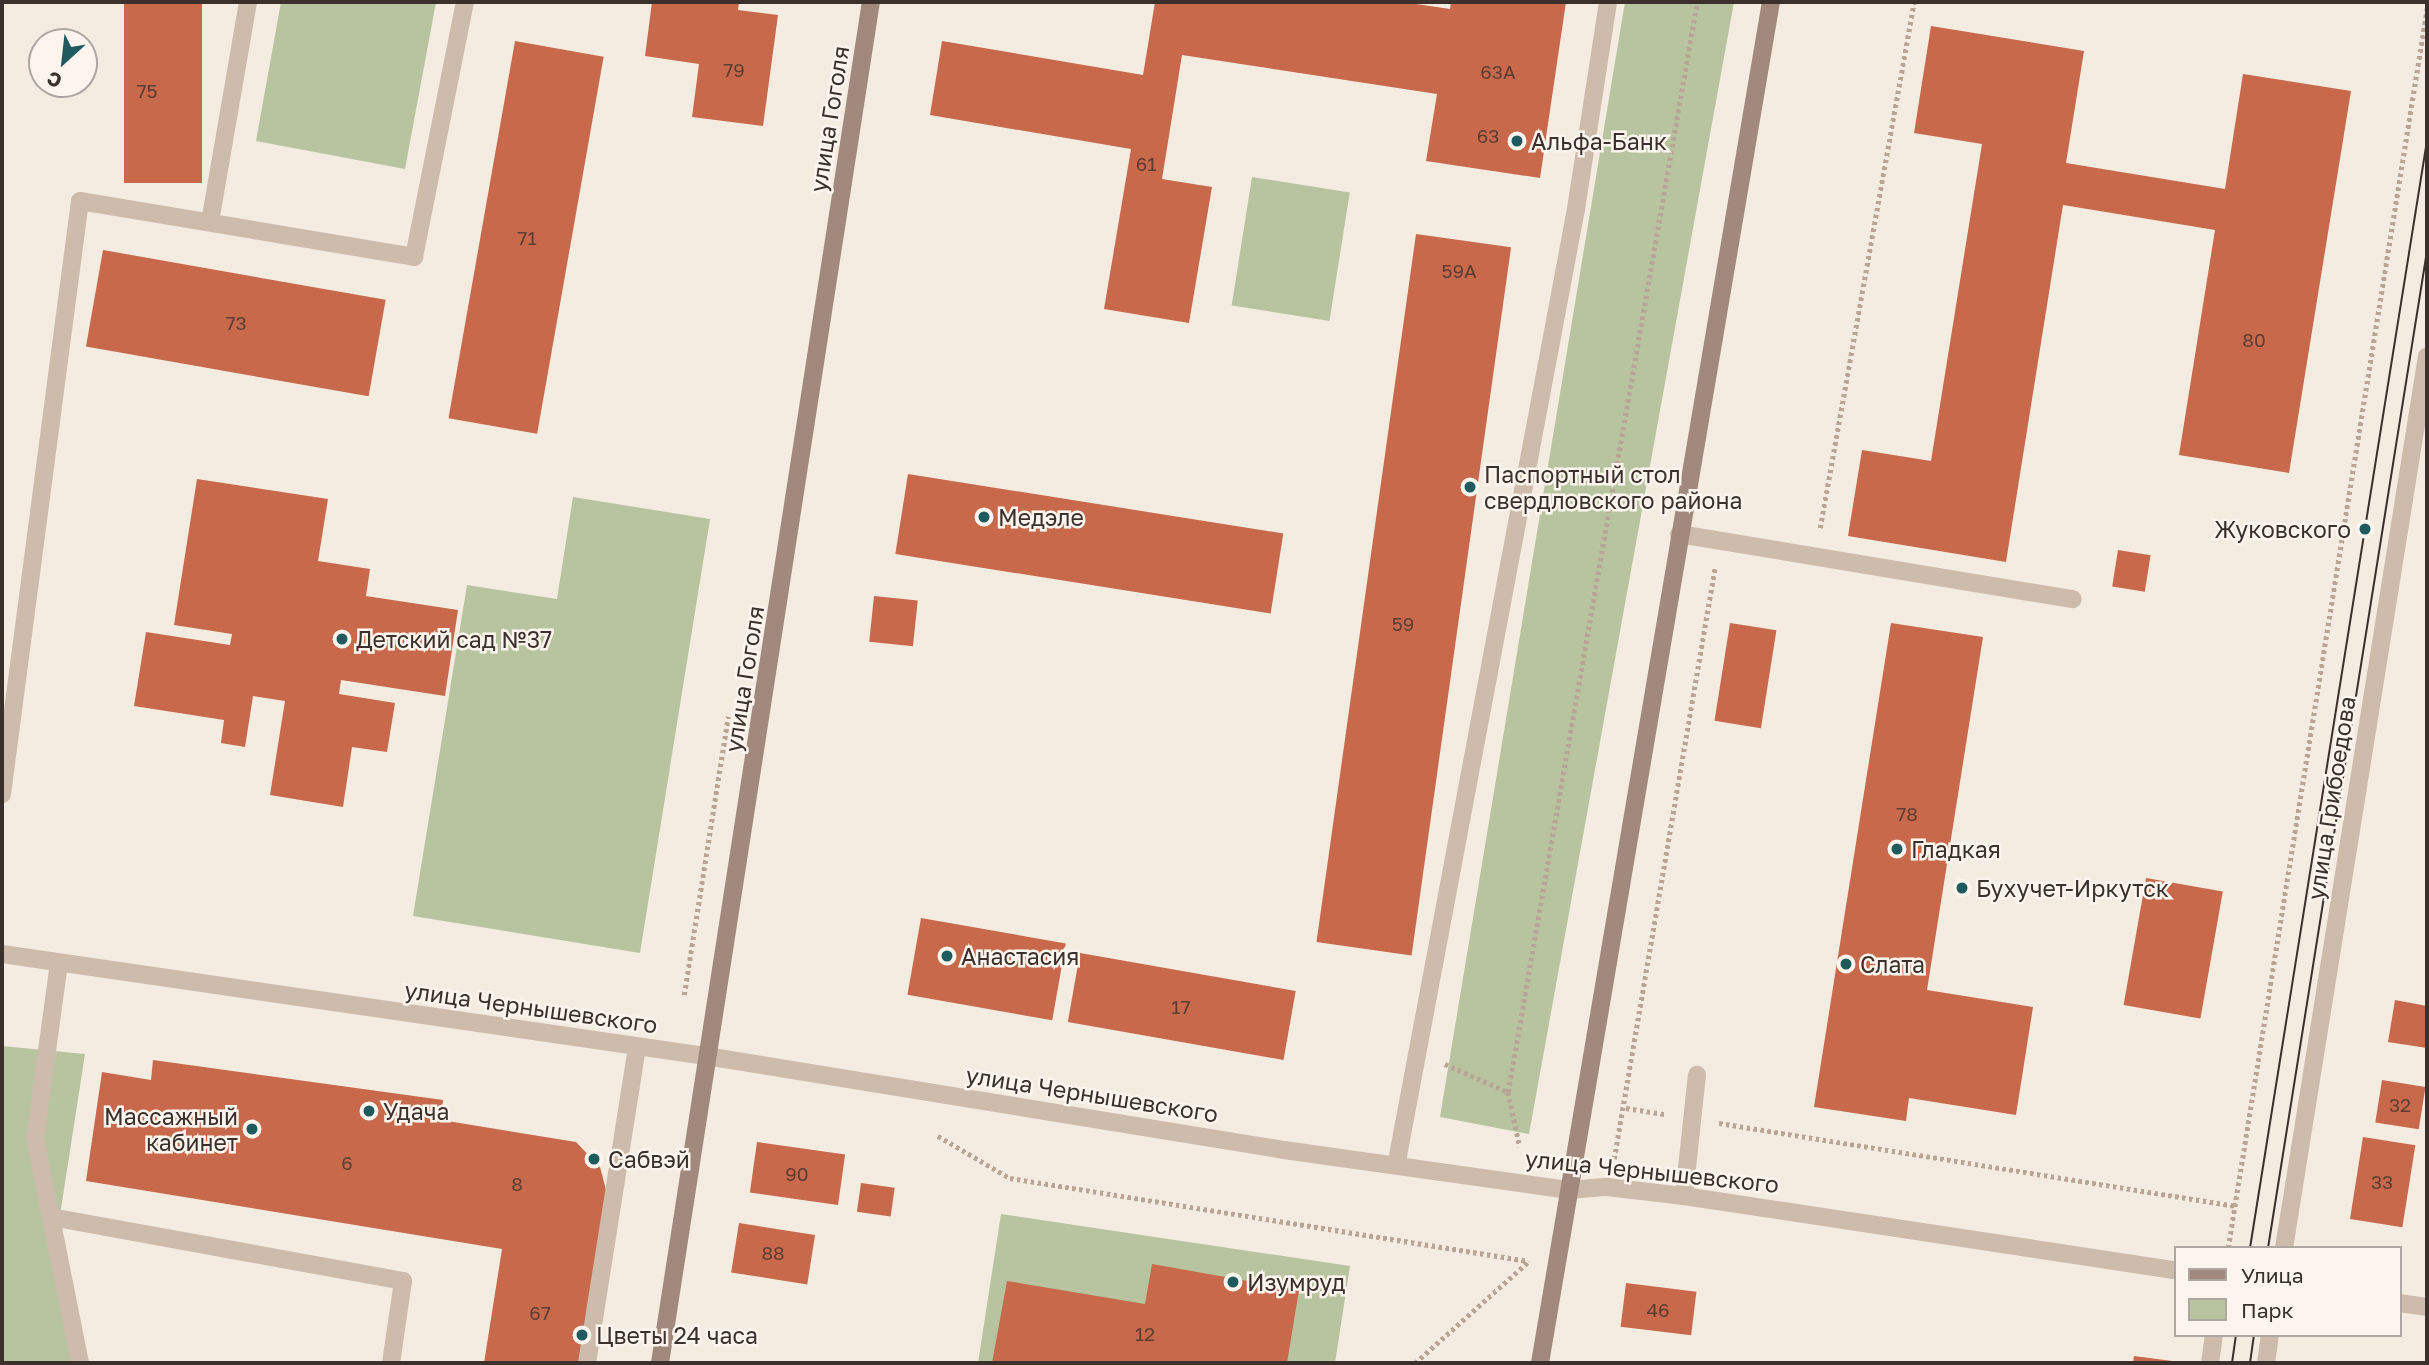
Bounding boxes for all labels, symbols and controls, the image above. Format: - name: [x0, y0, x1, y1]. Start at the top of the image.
- north arrow: [28, 28, 98, 98]
- street label: улица Гоголя: [804, 44, 854, 194]
- house number: 79: [723, 59, 745, 81]
- house number: 63А: [1480, 61, 1516, 83]
- text: С: [43, 67, 65, 94]
- house number: 75: [136, 80, 158, 102]
- house number: 63: [1477, 125, 1499, 147]
- place label: Альфа-Банк: [1531, 127, 1667, 155]
- marker: Альфа-Банк: [1509, 133, 1525, 149]
- house number: 61: [1136, 153, 1156, 175]
- house number: 71: [517, 227, 537, 249]
- house number: 59А: [1441, 260, 1477, 282]
- house number: 73: [225, 312, 247, 334]
- house number: 80: [2242, 329, 2266, 351]
- place label: Паспортный стол свердловского района: [1484, 460, 1742, 514]
- marker: Паспортный стол свердловского района: [1462, 479, 1478, 495]
- place label: Медэле: [998, 503, 1084, 531]
- marker: Медэле: [976, 509, 992, 525]
- place label: Жуковского: [2214, 515, 2351, 543]
- marker: Жуковского: [2357, 521, 2373, 537]
- street label: улица Гоголя: [719, 604, 769, 754]
- house number: 59: [1392, 613, 1414, 635]
- place label: Детский сад №37: [356, 625, 552, 653]
- marker: Детский сад №37: [334, 631, 350, 647]
- street label: улица Грибоедова: [2301, 694, 2361, 902]
- house number: 78: [1896, 803, 1918, 825]
- place label: Гладкая: [1911, 835, 2001, 863]
- marker: Гладкая: [1889, 841, 1905, 857]
- place label: Бухучет-Иркутск: [1976, 874, 2169, 902]
- marker: Бухучет-Иркутск: [1954, 880, 1970, 896]
- place label: Анастасия: [961, 942, 1079, 970]
- marker: Анастасия: [939, 948, 955, 964]
- place label: Слата: [1860, 950, 1925, 978]
- marker: Слата: [1838, 956, 1854, 972]
- street label: улица Чернышевского: [403, 976, 659, 1038]
- house number: 17: [1171, 996, 1191, 1018]
- street label: улица Чернышевского: [964, 1060, 1220, 1128]
- house number: 32: [2389, 1094, 2411, 1116]
- place label: Удача: [383, 1097, 449, 1125]
- place label: Массажный кабинет: [104, 1102, 238, 1156]
- marker: Удача: [361, 1103, 377, 1119]
- marker: Массажный кабинет: [244, 1121, 260, 1137]
- street label: улица Чернышевского: [1524, 1144, 1780, 1198]
- place label: Сабвэй: [608, 1145, 690, 1173]
- marker: Сабвэй: [586, 1151, 602, 1167]
- house number: 6: [341, 1152, 353, 1174]
- house number: 90: [785, 1163, 809, 1185]
- house number: 33: [2371, 1171, 2393, 1193]
- house number: 8: [511, 1173, 523, 1195]
- house number: 88: [761, 1242, 785, 1264]
- legend: [2174, 1246, 2401, 1337]
- text: Улица: [2241, 1262, 2304, 1288]
- place label: Изумруд: [1247, 1268, 1345, 1296]
- marker: Изумруд: [1225, 1274, 1241, 1290]
- text: Парк: [2241, 1297, 2294, 1323]
- house number: 46: [1646, 1299, 1670, 1321]
- house number: 67: [529, 1302, 551, 1324]
- place label: Цветы 24 часа: [596, 1321, 758, 1349]
- house number: 12: [1135, 1323, 1155, 1345]
- marker: Цветы 24 часа: [574, 1327, 590, 1343]

